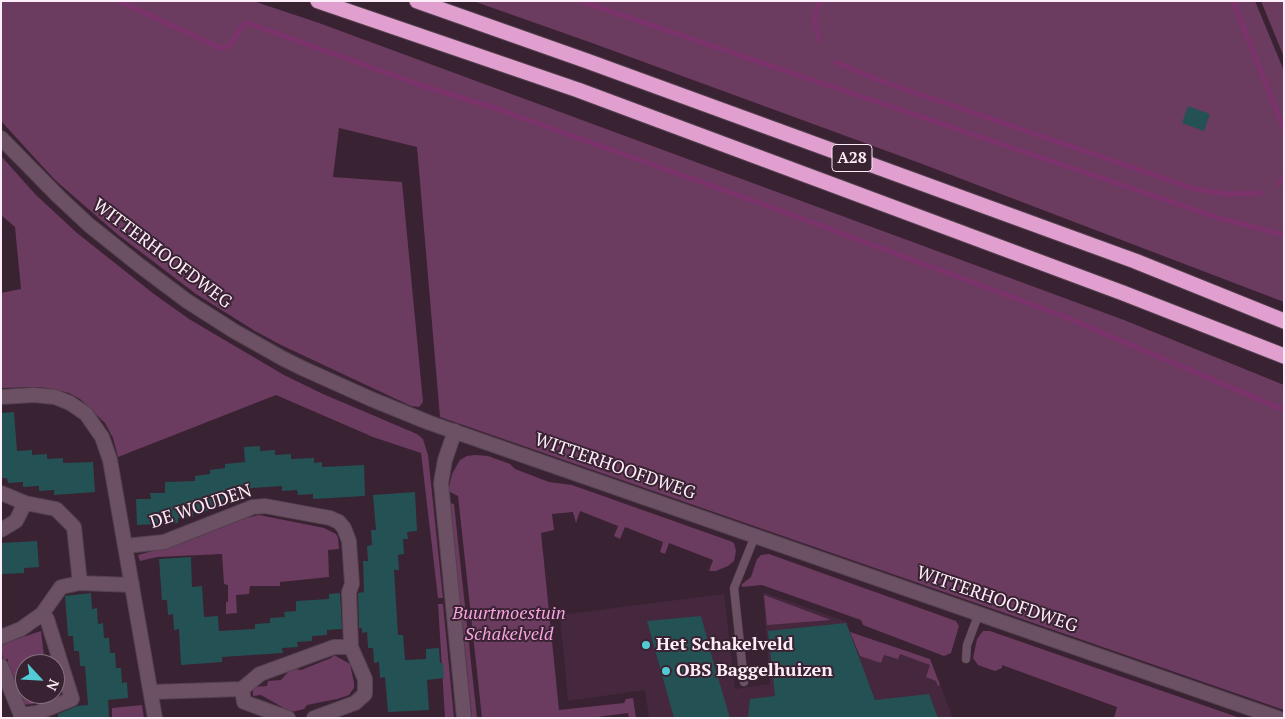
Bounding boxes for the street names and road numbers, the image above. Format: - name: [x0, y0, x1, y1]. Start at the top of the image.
- road number: A28: [832, 144, 872, 172]
- street label: WITTERHOOFDWEG: [88, 195, 236, 313]
- street label: WITTERHOOFDWEG: [532, 429, 698, 505]
- street label: DE WOUDEN: [147, 480, 255, 534]
- street label: WITTERHOOFDWEG: [914, 562, 1080, 638]

